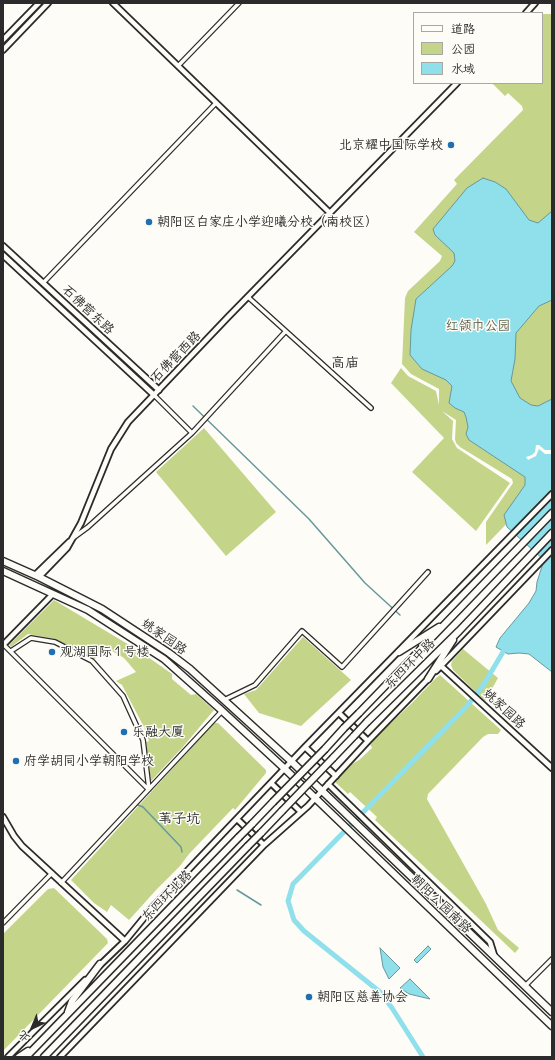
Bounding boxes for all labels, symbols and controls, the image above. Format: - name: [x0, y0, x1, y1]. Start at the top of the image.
- legend: [413, 12, 543, 84]
- text: 道路: [451, 21, 475, 36]
- text: 公园: [451, 41, 475, 56]
- text: 水域: [451, 61, 475, 76]
- place label: 北京耀中国际学校: [339, 137, 443, 153]
- marker: 北京耀中国际学校: [446, 140, 456, 150]
- place label: 朝阳区白家庄小学迎曦分校（南校区）: [157, 214, 378, 230]
- marker: 朝阳区白家庄小学迎曦分校（南校区）: [144, 217, 154, 227]
- street label: 石佛营东路: [59, 282, 117, 338]
- park label: 红领巾公园: [446, 318, 510, 334]
- street label: 石佛营西路: [148, 328, 204, 386]
- district label: 高庙: [331, 355, 359, 371]
- street label: 姚家园路: [138, 616, 190, 658]
- street label: 东四环中路: [382, 636, 438, 692]
- place label: 观湖国际 1 号楼: [60, 644, 149, 660]
- marker: 观湖国际 1 号楼: [47, 647, 57, 657]
- street label: 姚家园路: [480, 686, 528, 732]
- place label: 乐融大厦: [132, 724, 184, 740]
- marker: 乐融大厦: [119, 727, 129, 737]
- place label: 府学胡同小学朝阳学校: [24, 753, 154, 769]
- marker: 府学胡同小学朝阳学校: [11, 756, 21, 766]
- district label: 苇子坑: [158, 811, 200, 827]
- street label: 东四环北路: [139, 867, 195, 925]
- street label: 朝阳公园南路: [408, 871, 474, 937]
- place label: 朝阳区慈善协会: [317, 989, 408, 1005]
- marker: 朝阳区慈善协会: [304, 992, 314, 1002]
- north arrow: [12, 1008, 52, 1048]
- text: 北: [15, 1028, 32, 1045]

